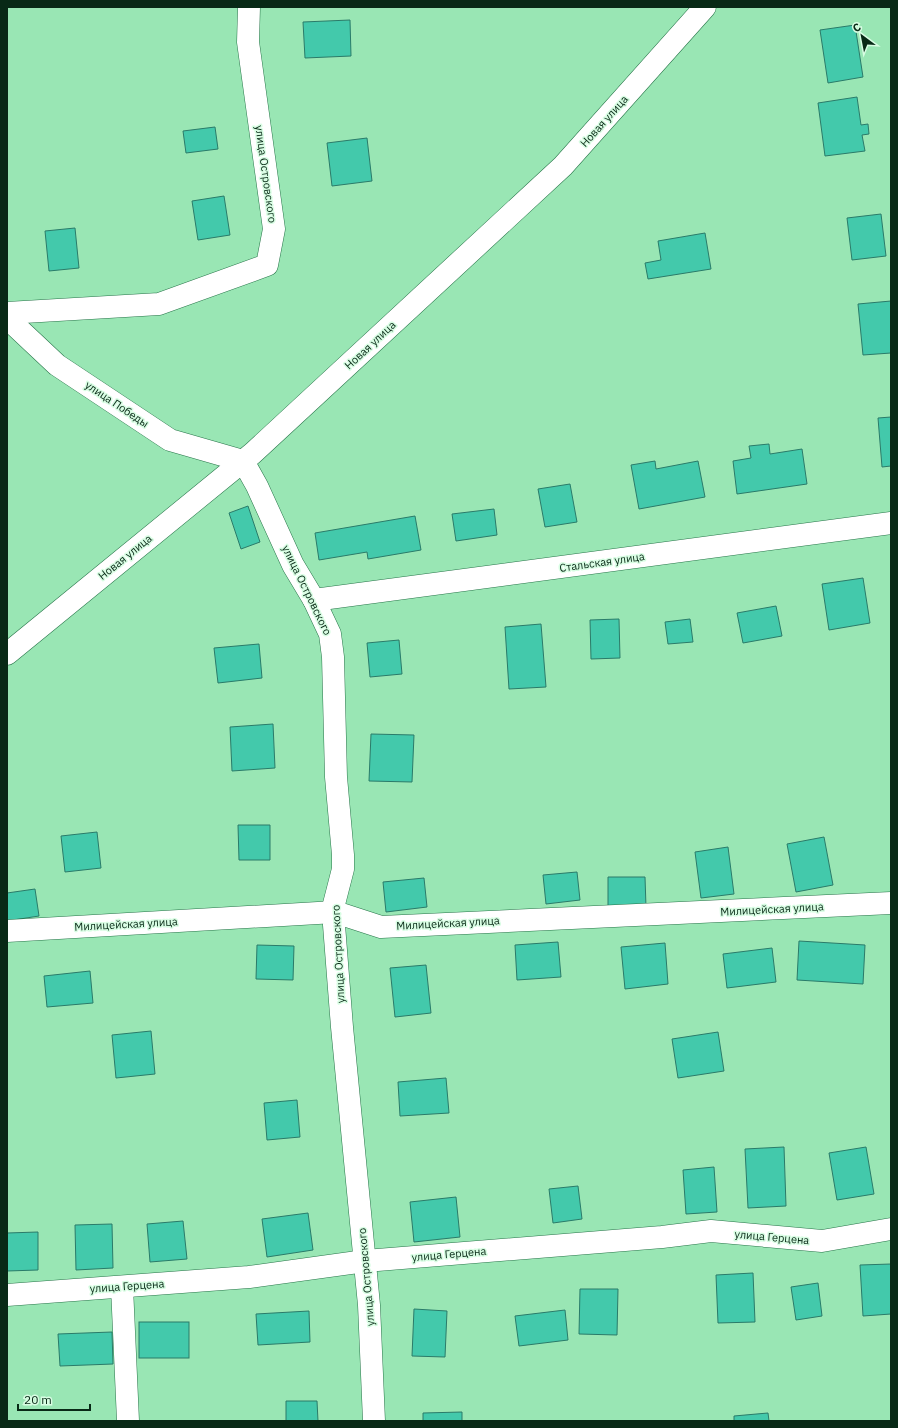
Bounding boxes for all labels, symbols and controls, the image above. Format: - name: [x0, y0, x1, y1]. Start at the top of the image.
- north arrow: [842, 16, 882, 56]
- text: С: [850, 20, 863, 35]
- street label: Новая улица: [577, 92, 631, 150]
- street label: улица Островского: [252, 124, 280, 224]
- street label: Новая улица: [342, 318, 399, 372]
- street label: улица Победы: [83, 378, 151, 430]
- street label: Новая улица: [95, 531, 155, 583]
- street label: улица Островского: [279, 543, 335, 637]
- street label: Стальская улица: [558, 549, 646, 575]
- street label: Милицейская улица: [720, 899, 824, 919]
- street label: улица Островского: [328, 904, 348, 1004]
- street label: Милицейская улица: [396, 913, 500, 933]
- street label: Милицейская улица: [74, 914, 178, 934]
- street label: улица Островского: [355, 1227, 377, 1327]
- street label: улица Герцена: [734, 1227, 810, 1247]
- street label: улица Герцена: [411, 1244, 487, 1264]
- street label: улица Герцена: [89, 1276, 165, 1296]
- scale bar: [18, 1386, 90, 1412]
- text: 20 m: [24, 1392, 52, 1407]

